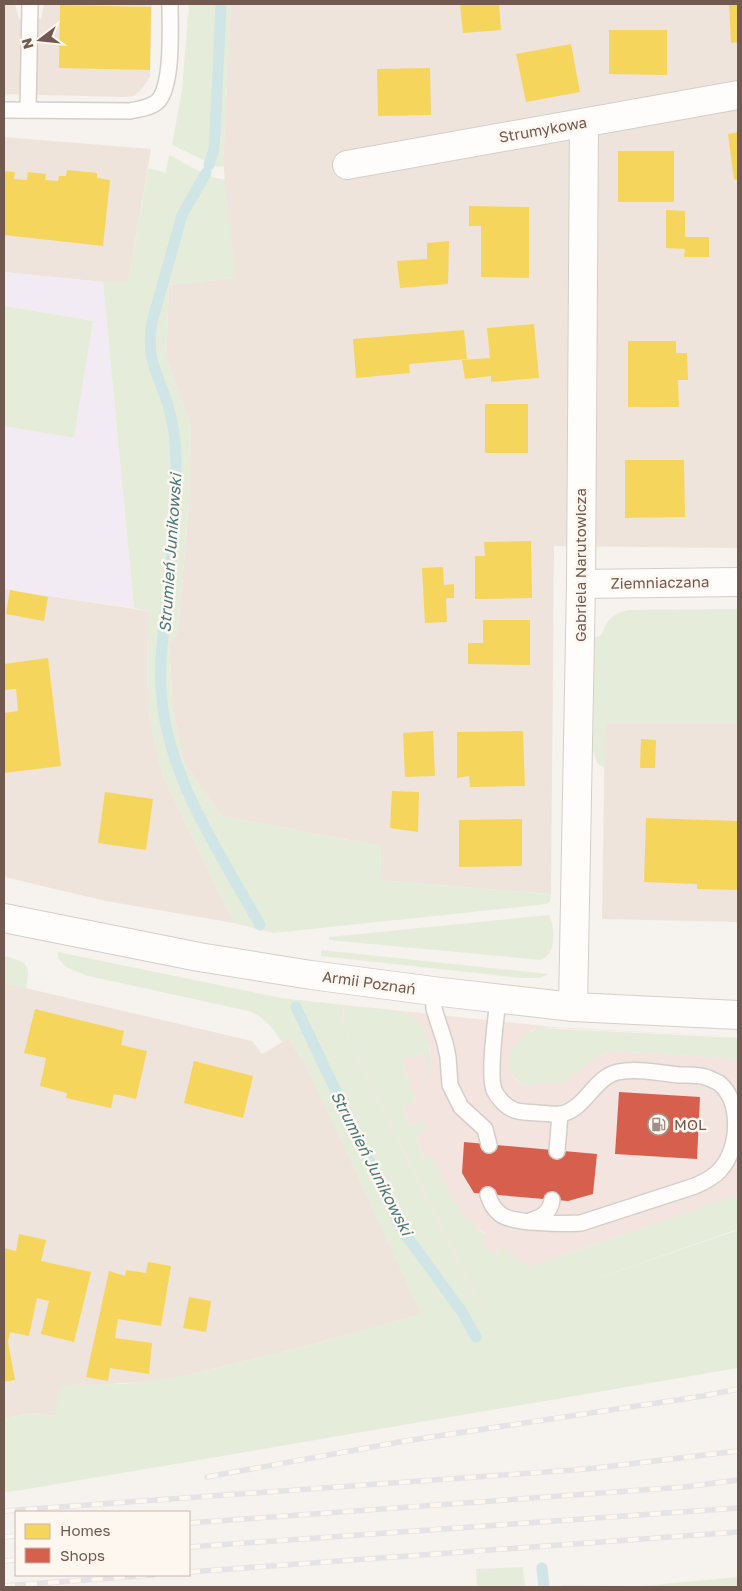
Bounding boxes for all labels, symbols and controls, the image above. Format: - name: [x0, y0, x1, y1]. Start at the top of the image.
- north arrow: [15, 15, 65, 65]
- text: N: [17, 36, 37, 51]
- street label: Strumykowa: [497, 112, 588, 146]
- water label: Strumień Junikowski: [154, 471, 186, 633]
- street label: Gabriela Narutowicza: [571, 488, 589, 642]
- street label: Ziemniaczana: [610, 572, 709, 592]
- street label: Armii Poznań: [321, 967, 417, 997]
- water label: Strumień Junikowski: [327, 1087, 418, 1240]
- fuel station icon: MOL: [646, 1113, 670, 1137]
- place label: MOL: [674, 1115, 707, 1133]
- legend: [15, 1511, 190, 1576]
- text: Homes: [60, 1521, 110, 1539]
- text: Shops: [60, 1546, 105, 1564]

